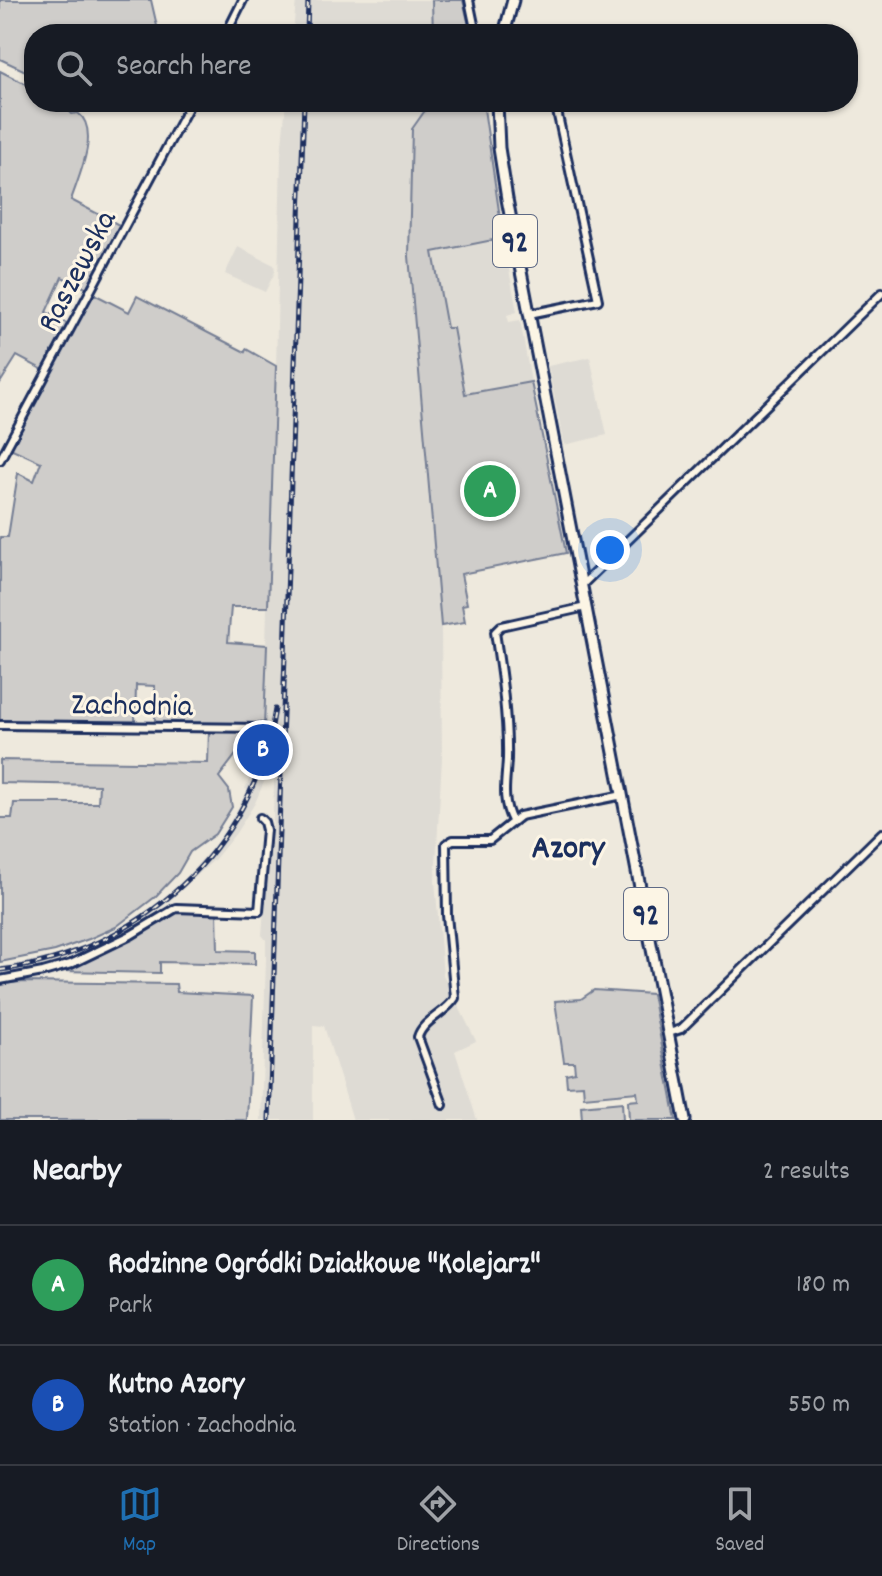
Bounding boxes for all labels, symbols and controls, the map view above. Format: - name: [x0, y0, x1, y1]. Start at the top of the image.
- search box: [24, 24, 858, 112]
- icon: search: [52, 46, 96, 90]
- text: Search here: [116, 47, 252, 90]
- street label: Raszewska: [28, 202, 131, 342]
- road number: 92: [493, 215, 537, 267]
- pin: A: [464, 461, 516, 521]
- your location: [590, 530, 630, 570]
- street label: Zachodnia: [71, 684, 194, 732]
- pin: B: [237, 720, 289, 780]
- district label: Azory: [532, 826, 606, 875]
- road number: 92: [624, 888, 668, 940]
- text: Nearby: [32, 1148, 121, 1197]
- text: 2 results: [763, 1154, 850, 1191]
- text: Rodzinne Ogródki Działkowe "Kolejarz": [108, 1245, 541, 1288]
- text: A: [51, 1267, 65, 1304]
- text: 180 m: [796, 1267, 850, 1304]
- text: Park: [108, 1288, 152, 1325]
- text: Kutno Azory: [108, 1365, 244, 1408]
- text: B: [52, 1387, 64, 1424]
- text: 550 m: [788, 1387, 850, 1424]
- text: Station · Zachodnia: [108, 1408, 296, 1445]
- tab: Map: [118, 1482, 162, 1561]
- tab: Directions: [397, 1482, 480, 1561]
- tab: Saved: [715, 1482, 764, 1561]

